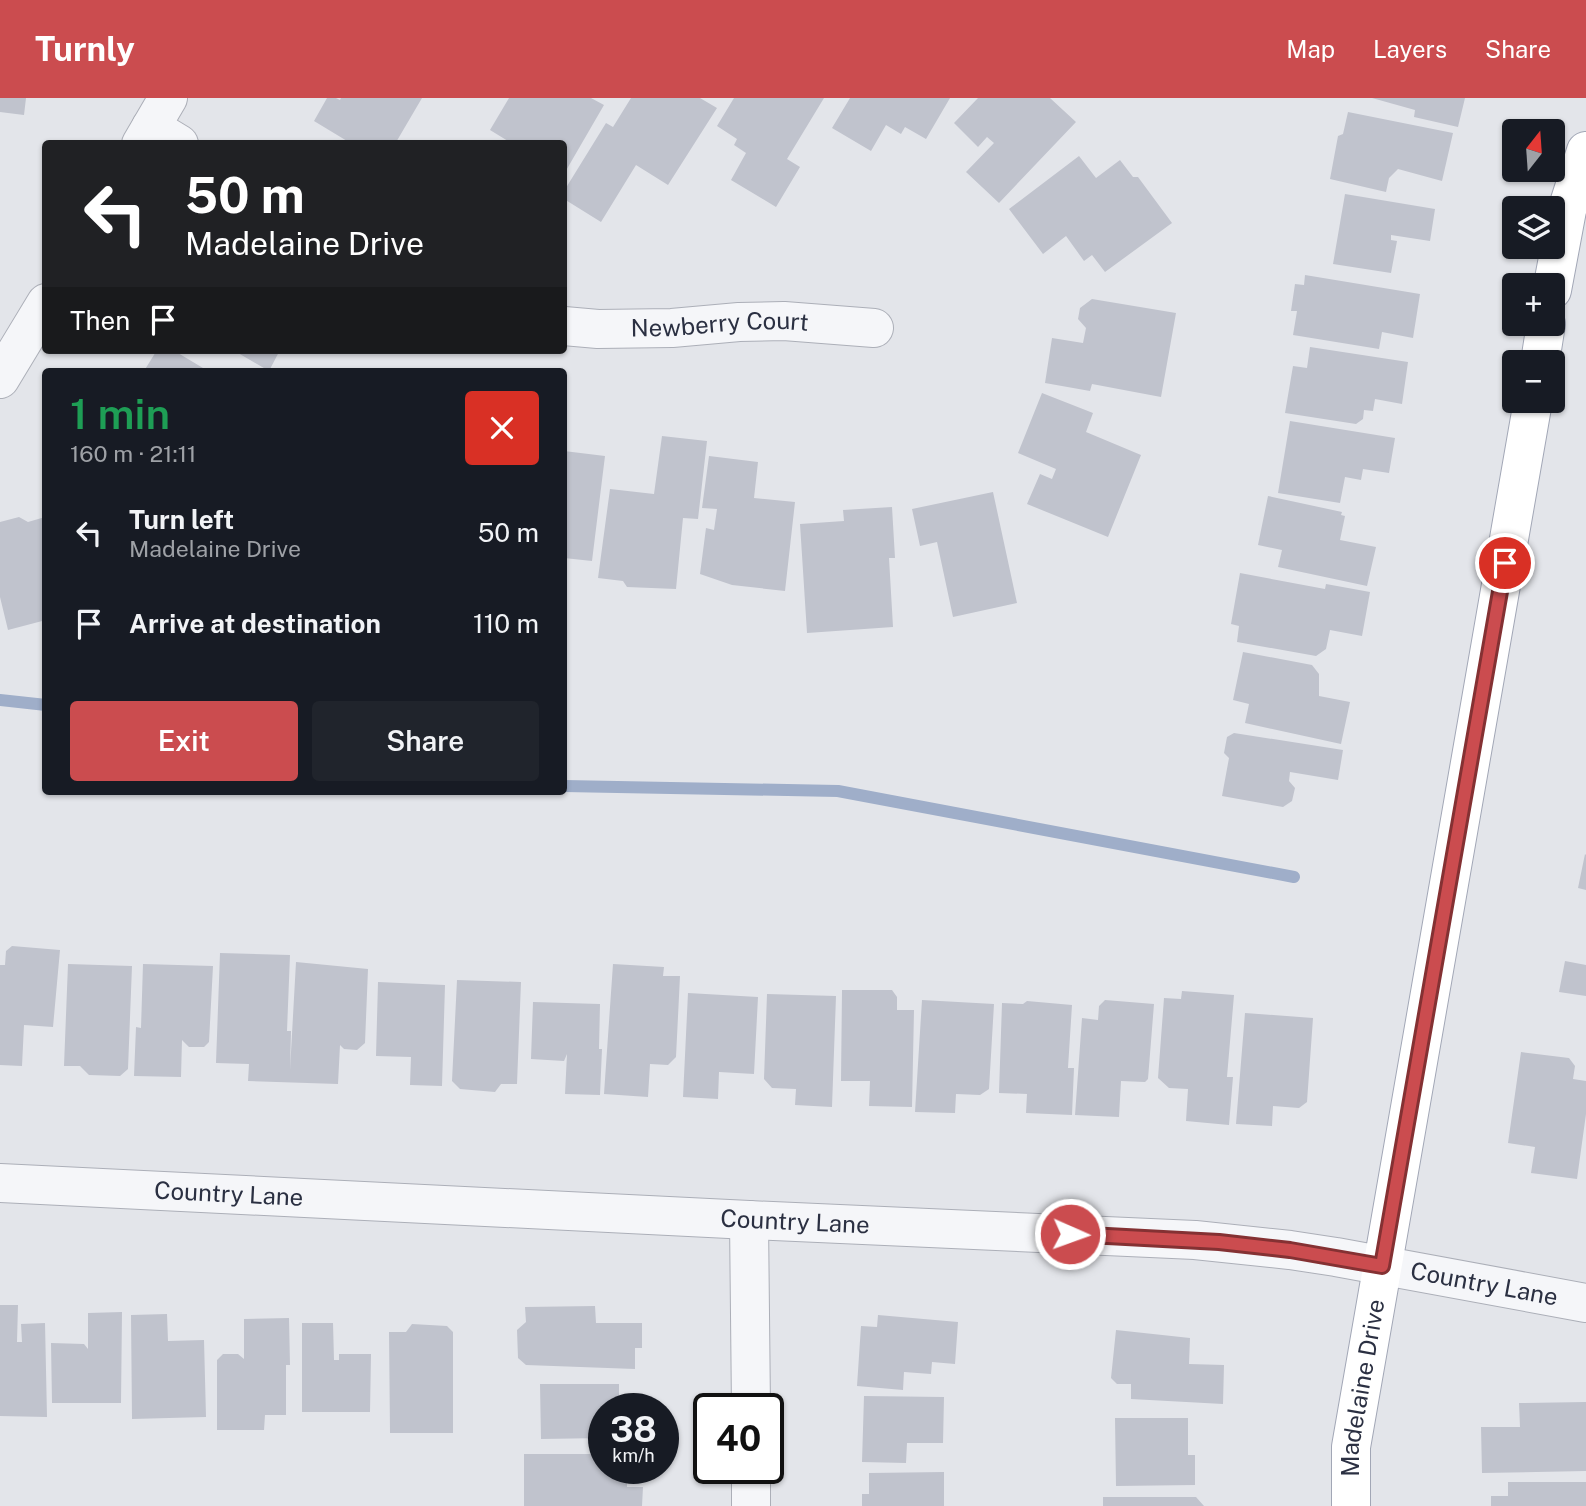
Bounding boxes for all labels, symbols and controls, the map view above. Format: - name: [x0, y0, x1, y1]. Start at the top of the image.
- text: Turnly: [35, 30, 135, 68]
- text: Map: [1286, 35, 1335, 63]
- text: Layers: [1373, 35, 1447, 63]
- text: Share: [1485, 35, 1551, 63]
- north arrow: [1502, 119, 1564, 182]
- map controls: [1502, 119, 1565, 413]
- text: 50 m: [185, 166, 305, 224]
- icon: left: [70, 168, 161, 259]
- button: layers: [1502, 196, 1565, 259]
- text: Madelaine Drive: [185, 225, 424, 262]
- button: +: [1502, 273, 1565, 336]
- icon: arrive: [144, 301, 182, 339]
- text: Then: [70, 305, 130, 336]
- street label: Newberry Court: [631, 306, 810, 342]
- button: −: [1502, 350, 1565, 413]
- text: 1 min: [70, 389, 170, 438]
- button: close: [465, 391, 539, 465]
- text: 160 m · 21:11: [70, 440, 196, 467]
- text: Turn left: [129, 504, 234, 535]
- icon: left: [70, 514, 108, 552]
- text: 50 m: [478, 517, 539, 548]
- pin: [1475, 533, 1535, 593]
- text: Madelaine Drive: [129, 535, 301, 562]
- icon: arrive: [1486, 544, 1524, 582]
- icon: arrive: [70, 605, 108, 643]
- text: Arrive at destination: [129, 608, 381, 639]
- text: 110 m: [473, 608, 539, 639]
- button: Exit: [70, 701, 298, 781]
- button: Share: [312, 701, 539, 781]
- street label: Country Lane: [153, 1176, 304, 1211]
- position arrow: [1033, 1197, 1107, 1271]
- street label: Country Lane: [720, 1204, 870, 1238]
- street label: Country Lane: [1408, 1256, 1560, 1311]
- street label: Madelaine Drive: [1336, 1297, 1389, 1477]
- speed limit sign: 40: [693, 1393, 784, 1484]
- text: 38: [610, 1409, 657, 1450]
- text: km/h: [612, 1445, 655, 1466]

